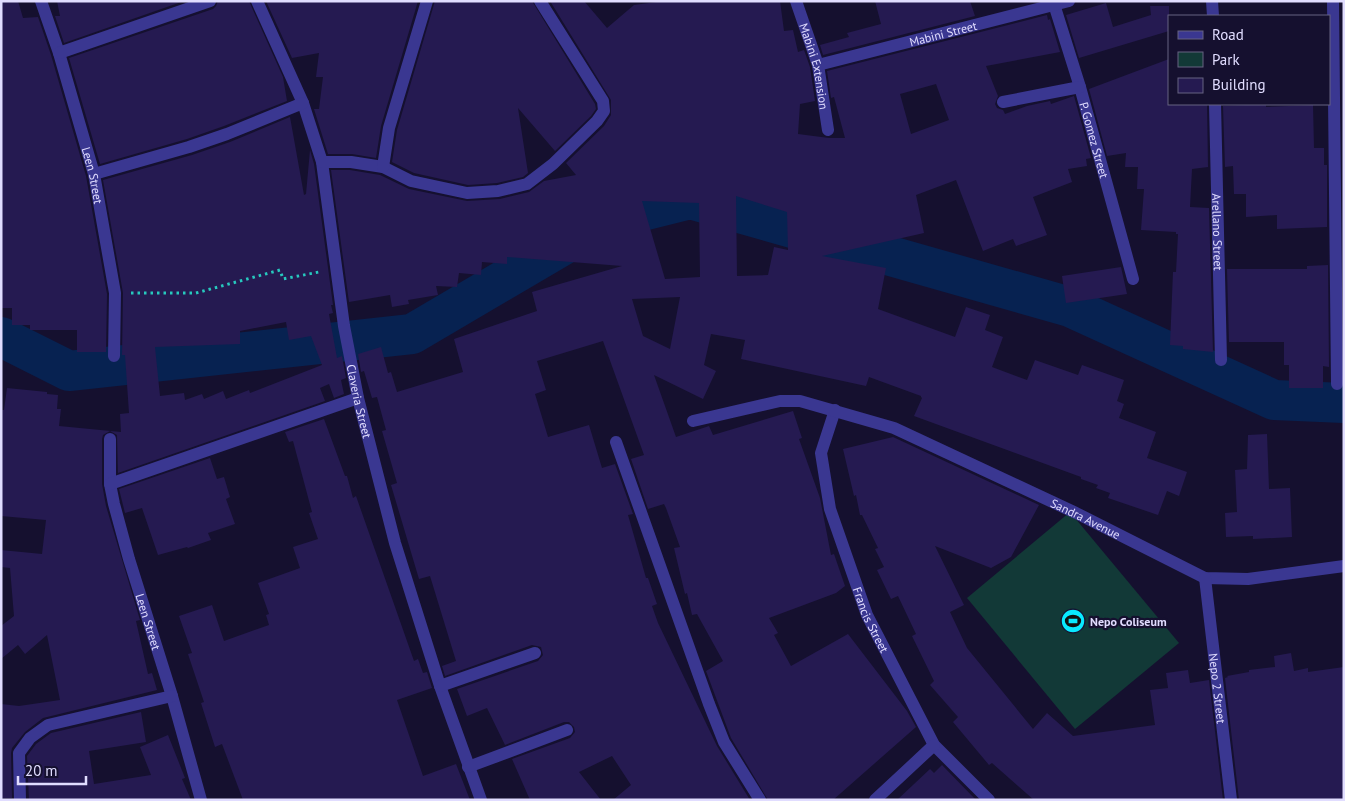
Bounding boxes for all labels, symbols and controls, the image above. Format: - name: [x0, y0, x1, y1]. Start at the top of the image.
- legend: [1168, 15, 1330, 105]
- street label: Mabini Street: [908, 17, 978, 49]
- street label: Mabini Extension: [797, 21, 832, 110]
- text: Road: [1212, 25, 1244, 44]
- text: Park: [1212, 50, 1240, 69]
- text: Building: [1212, 75, 1266, 94]
- street label: P. Gomez Street: [1077, 100, 1112, 180]
- street label: Leen Street: [79, 145, 107, 205]
- street label: Arellano Street: [1210, 193, 1226, 271]
- street label: Claveria Street: [344, 363, 375, 440]
- street label: Sandra Avenue: [1049, 495, 1123, 542]
- street label: Francis Street: [850, 585, 892, 655]
- street label: Leen Street: [133, 592, 164, 652]
- sports icon: Nepo Coliseum: [1060, 608, 1086, 634]
- place label: Nepo Coliseum: [1090, 614, 1167, 629]
- street label: Nepo 2 Street: [1206, 652, 1229, 724]
- scale bar: [18, 754, 85, 786]
- text: 20 m: [25, 761, 58, 780]

